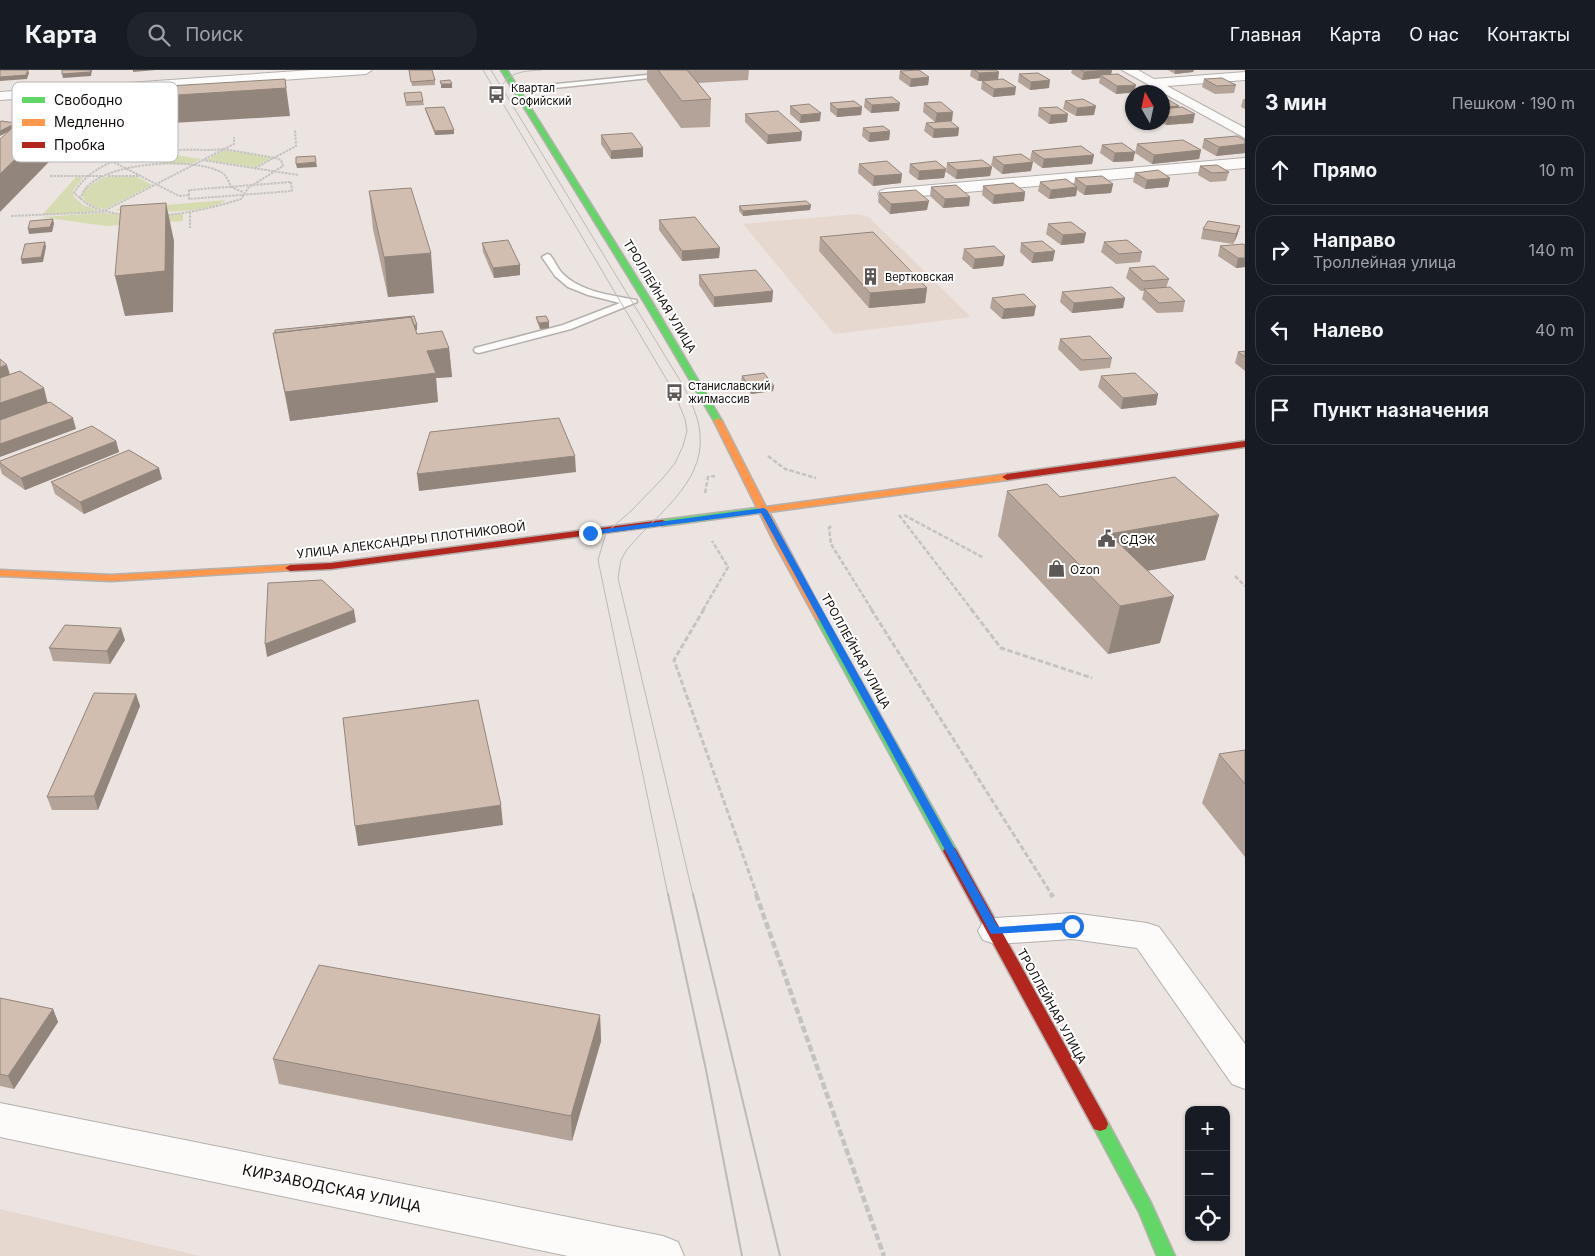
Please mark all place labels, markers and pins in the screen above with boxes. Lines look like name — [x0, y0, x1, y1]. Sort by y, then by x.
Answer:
place label: Квартал Софийский — [511, 81, 571, 108]
bus stop icon: Квартал Софийский — [487, 84, 507, 104]
building icon: Вертковская — [861, 267, 881, 287]
place label: Вертковская — [885, 270, 954, 284]
place label: Станиславский жилмассив — [688, 379, 771, 406]
bus stop icon: Станиславский жилмассив — [664, 382, 684, 402]
public building icon: СДЭК — [1096, 529, 1116, 549]
place label: СДЭК — [1120, 532, 1155, 547]
shop icon: Ozon — [1046, 559, 1066, 579]
place label: Ozon — [1070, 562, 1100, 577]

